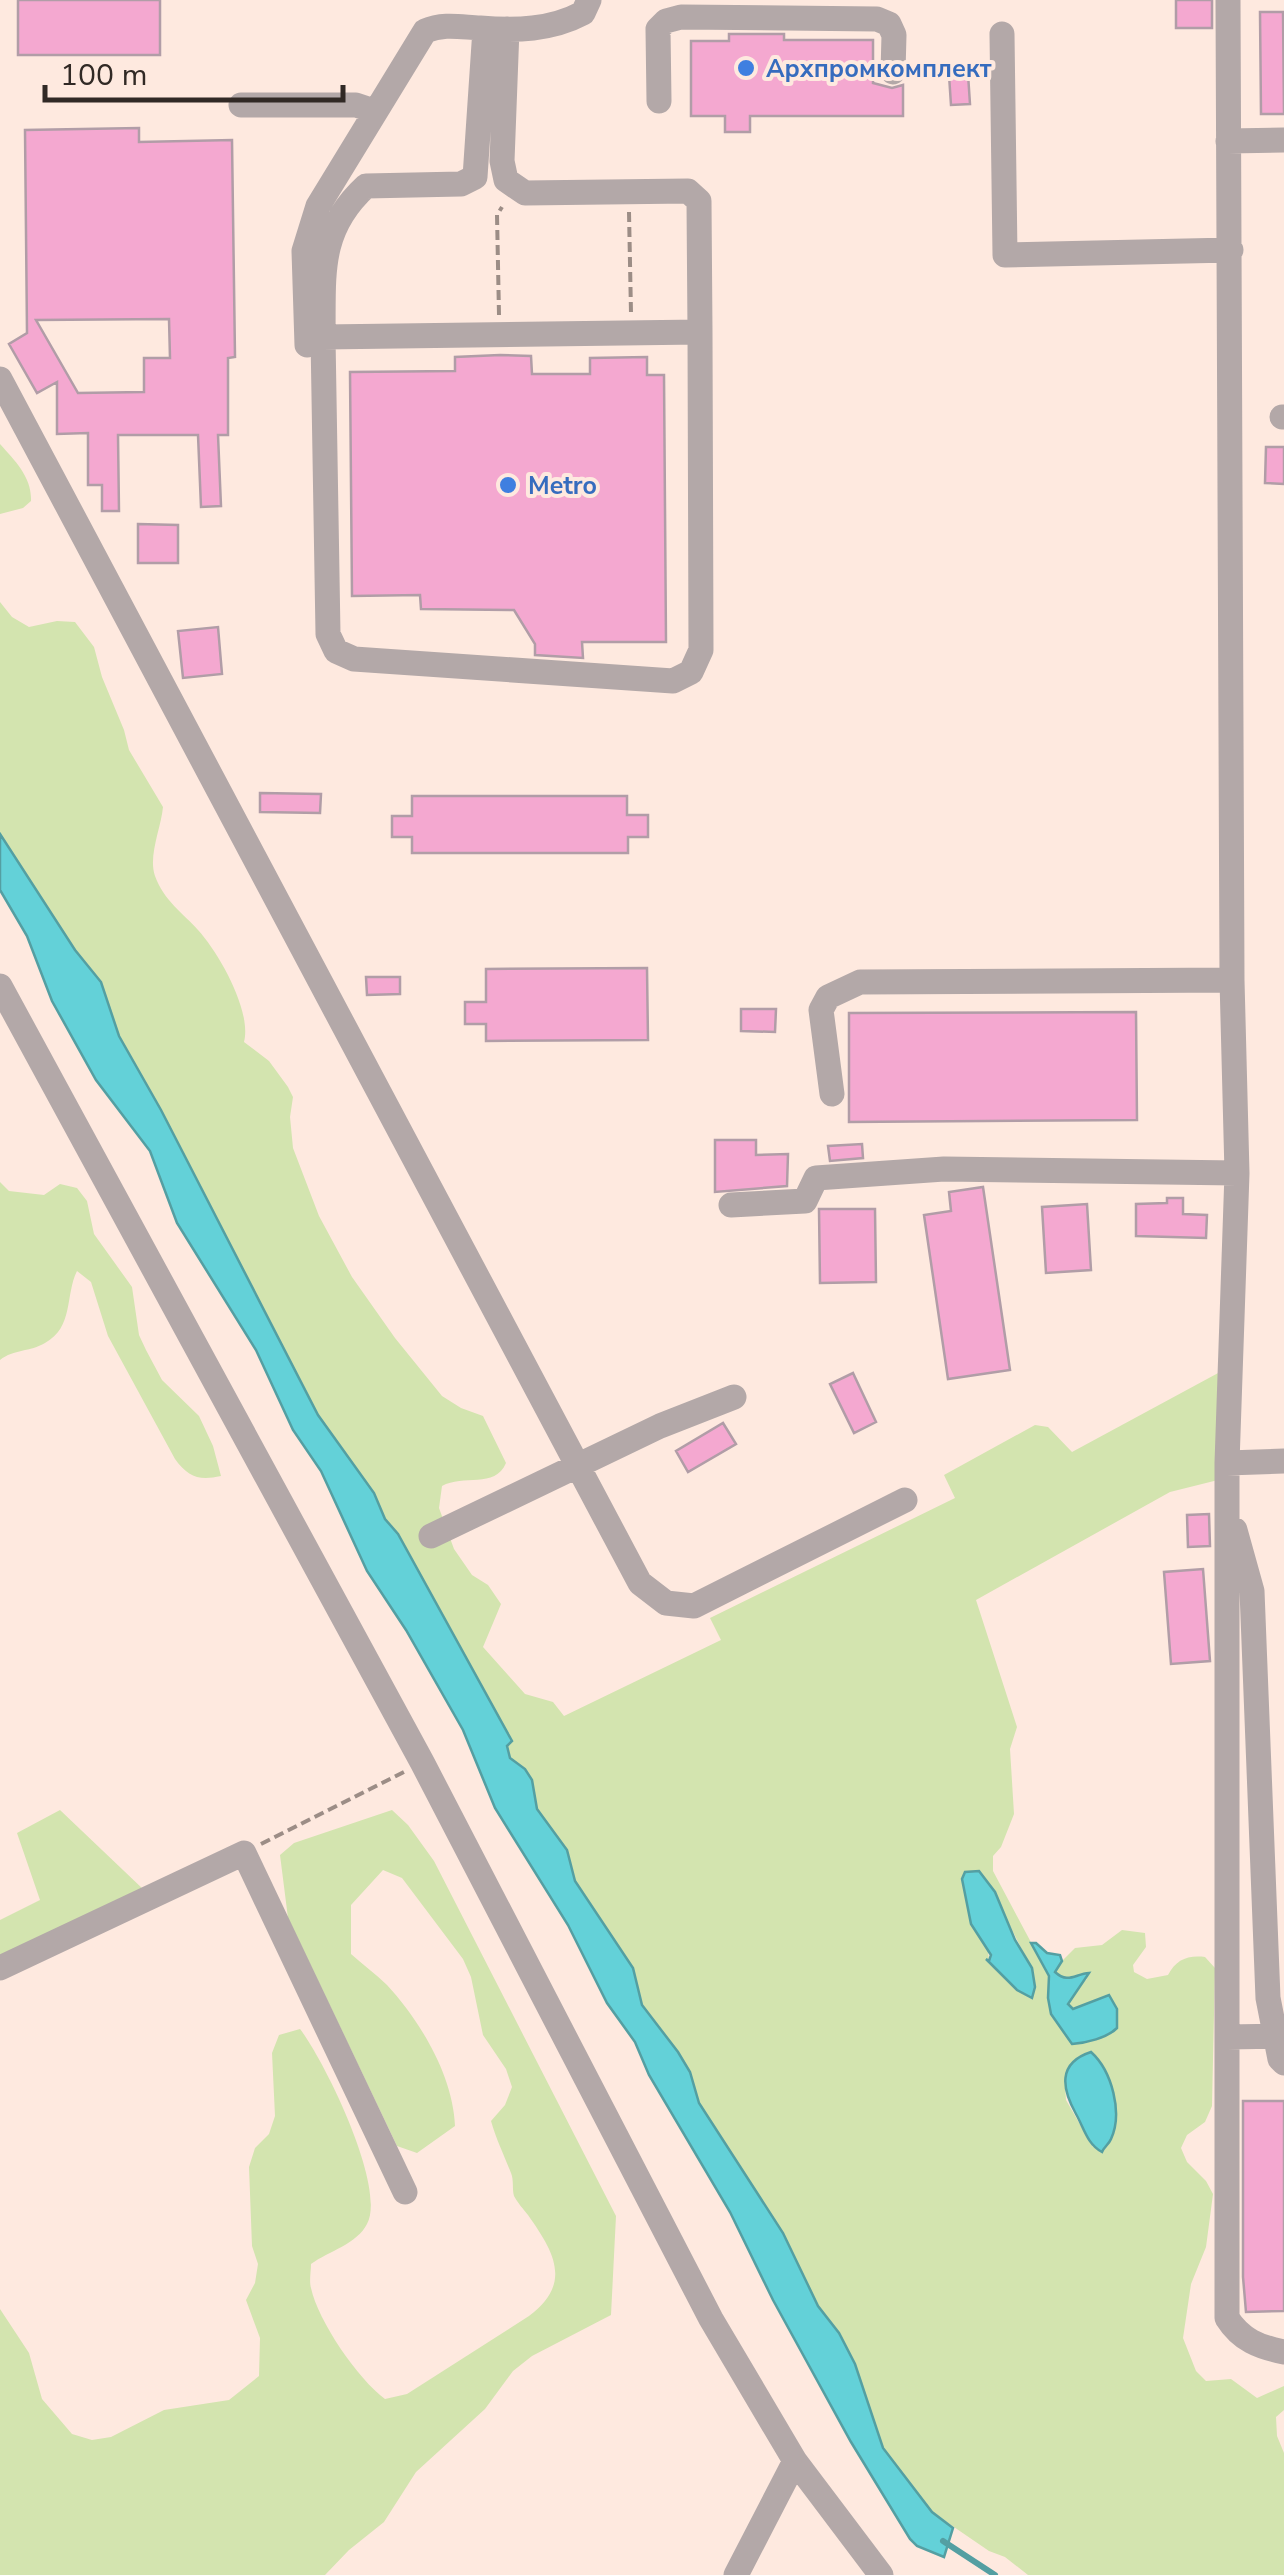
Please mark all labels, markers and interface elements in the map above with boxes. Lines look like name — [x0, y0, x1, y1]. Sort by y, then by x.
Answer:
scale bar — [45, 40, 342, 102]
place label: Архпромкомплект — [766, 52, 992, 86]
text: 100 m — [60, 55, 147, 96]
marker: Архпромкомплект — [735, 57, 757, 79]
place label: Metro — [528, 469, 597, 503]
marker: Metro — [497, 474, 519, 496]

